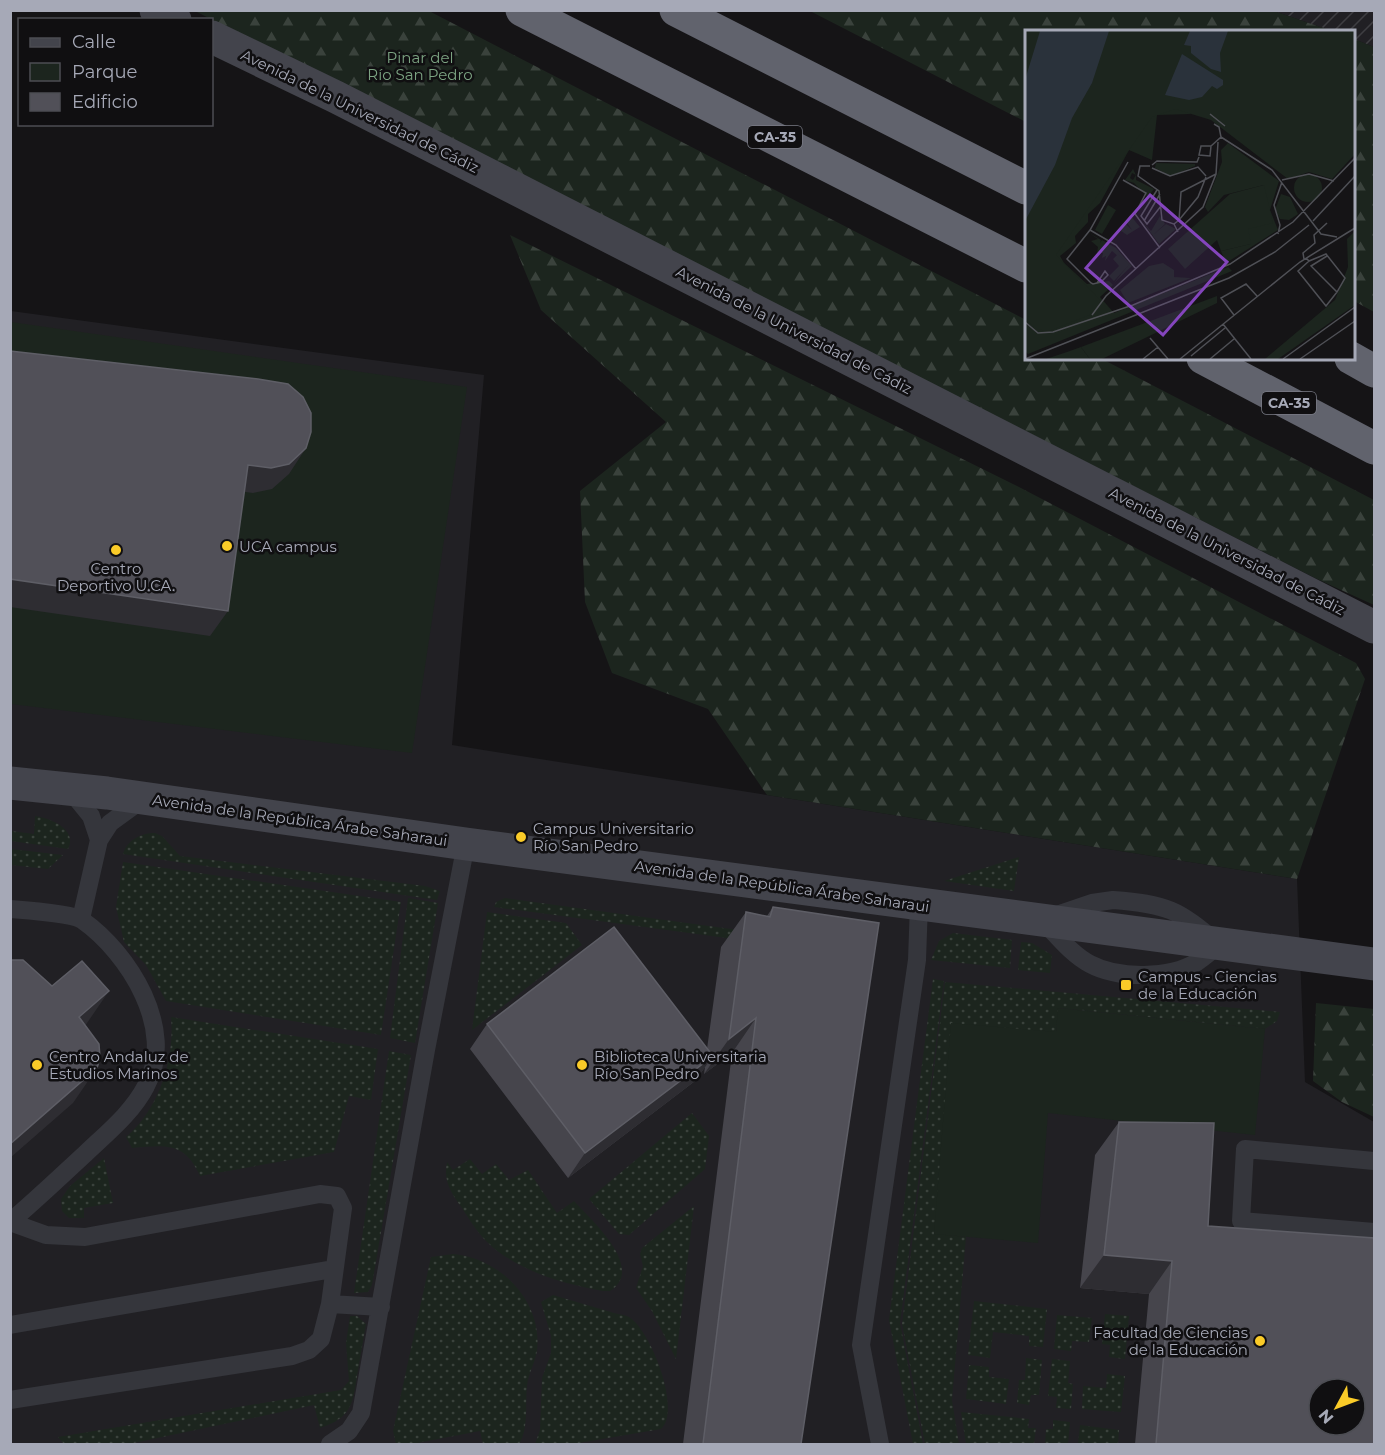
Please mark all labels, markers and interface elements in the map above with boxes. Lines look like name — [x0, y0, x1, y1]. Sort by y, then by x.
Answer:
legend — [18, 18, 213, 126]
inset map — [1025, 30, 1355, 360]
text: Calle — [72, 31, 116, 53]
street label: Avenida de la Universidad de Cádiz — [238, 45, 482, 177]
park label: Pinar del Río San Pedro — [367, 48, 473, 84]
text: Parque — [72, 61, 138, 83]
text: Edificio — [72, 91, 138, 113]
road number: CA-35 — [748, 126, 802, 148]
street label: Avenida de la Universidad de Cádiz — [673, 262, 915, 398]
road number: CA-35 — [1262, 392, 1316, 414]
street label: Avenida de la Universidad de Cádiz — [1106, 483, 1348, 619]
place label: UCA campus — [239, 537, 337, 556]
marker: UCA campus — [220, 539, 234, 553]
marker: Centro Deportivo U.CA. — [109, 543, 123, 557]
place label: Centro Deportivo U.CA. — [57, 559, 175, 595]
street label: Avenida de la República Árabe Saharaui — [151, 790, 449, 850]
place label: Campus Universitario Río San Pedro — [533, 819, 694, 855]
marker: Campus Universitario Río San Pedro — [514, 830, 528, 844]
street label: Avenida de la República Árabe Saharaui — [633, 856, 931, 916]
place label: Campus - Ciencias de la Educación — [1138, 967, 1277, 1003]
marker: Campus - Ciencias de la Educación — [1119, 978, 1133, 992]
place label: Centro Andaluz de Estudios Marinos — [49, 1047, 189, 1083]
place label: Biblioteca Universitaria Río San Pedro — [594, 1047, 767, 1083]
marker: Centro Andaluz de Estudios Marinos — [30, 1058, 44, 1072]
marker: Biblioteca Universitaria Río San Pedro — [575, 1058, 589, 1072]
place label: Facultad de Ciencias de la Educación — [1093, 1323, 1248, 1359]
marker: Facultad de Ciencias de la Educación — [1253, 1334, 1267, 1348]
north arrow — [1307, 1377, 1367, 1437]
text: N — [1315, 1405, 1337, 1428]

